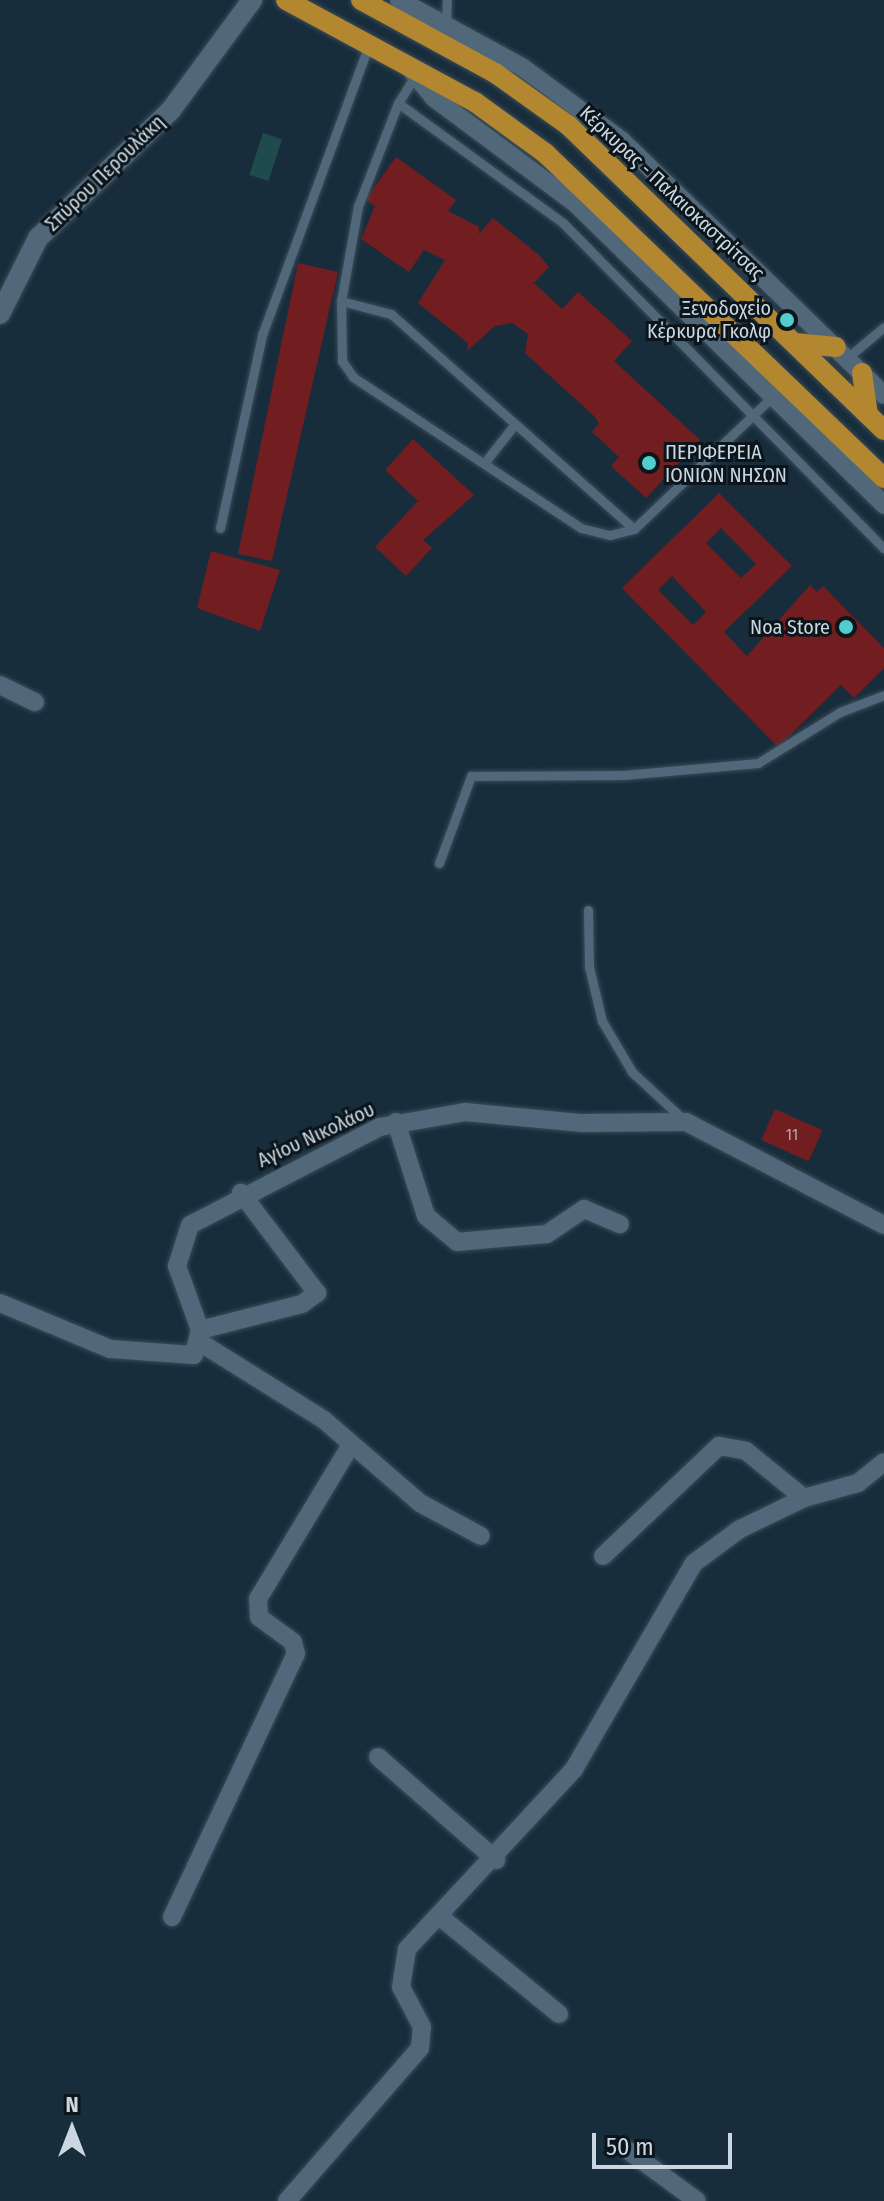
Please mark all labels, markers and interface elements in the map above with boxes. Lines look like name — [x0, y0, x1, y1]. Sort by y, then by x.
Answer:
street label: Κέρκυρας - Παλαιοκαστρίτσας — [575, 101, 769, 285]
street label: Σπύρου Περουλάκη — [40, 110, 170, 236]
place label: Ξενοδοχείο Κέρκυρα Γκολφ — [647, 296, 771, 343]
marker: Ξενοδοχείο Κέρκυρα Γκολφ — [778, 311, 796, 329]
place label: ΠΕΡΙΦΕΡΕΙΑ ΙΟΝΙΩΝ ΝΗΣΩΝ — [665, 440, 787, 487]
marker: ΠΕΡΙΦΕΡΕΙΑ ΙΟΝΙΩΝ ΝΗΣΩΝ — [640, 454, 658, 472]
place label: Noa Store — [750, 615, 830, 639]
marker: Noa Store — [837, 618, 855, 636]
street label: Αγίου Νικολάου — [254, 1097, 378, 1173]
house number: 11 — [786, 1125, 798, 1145]
north arrow — [32, 2089, 112, 2169]
text: N — [65, 2091, 79, 2118]
scale bar — [596, 2117, 736, 2167]
text: 50 m — [606, 2133, 654, 2161]

